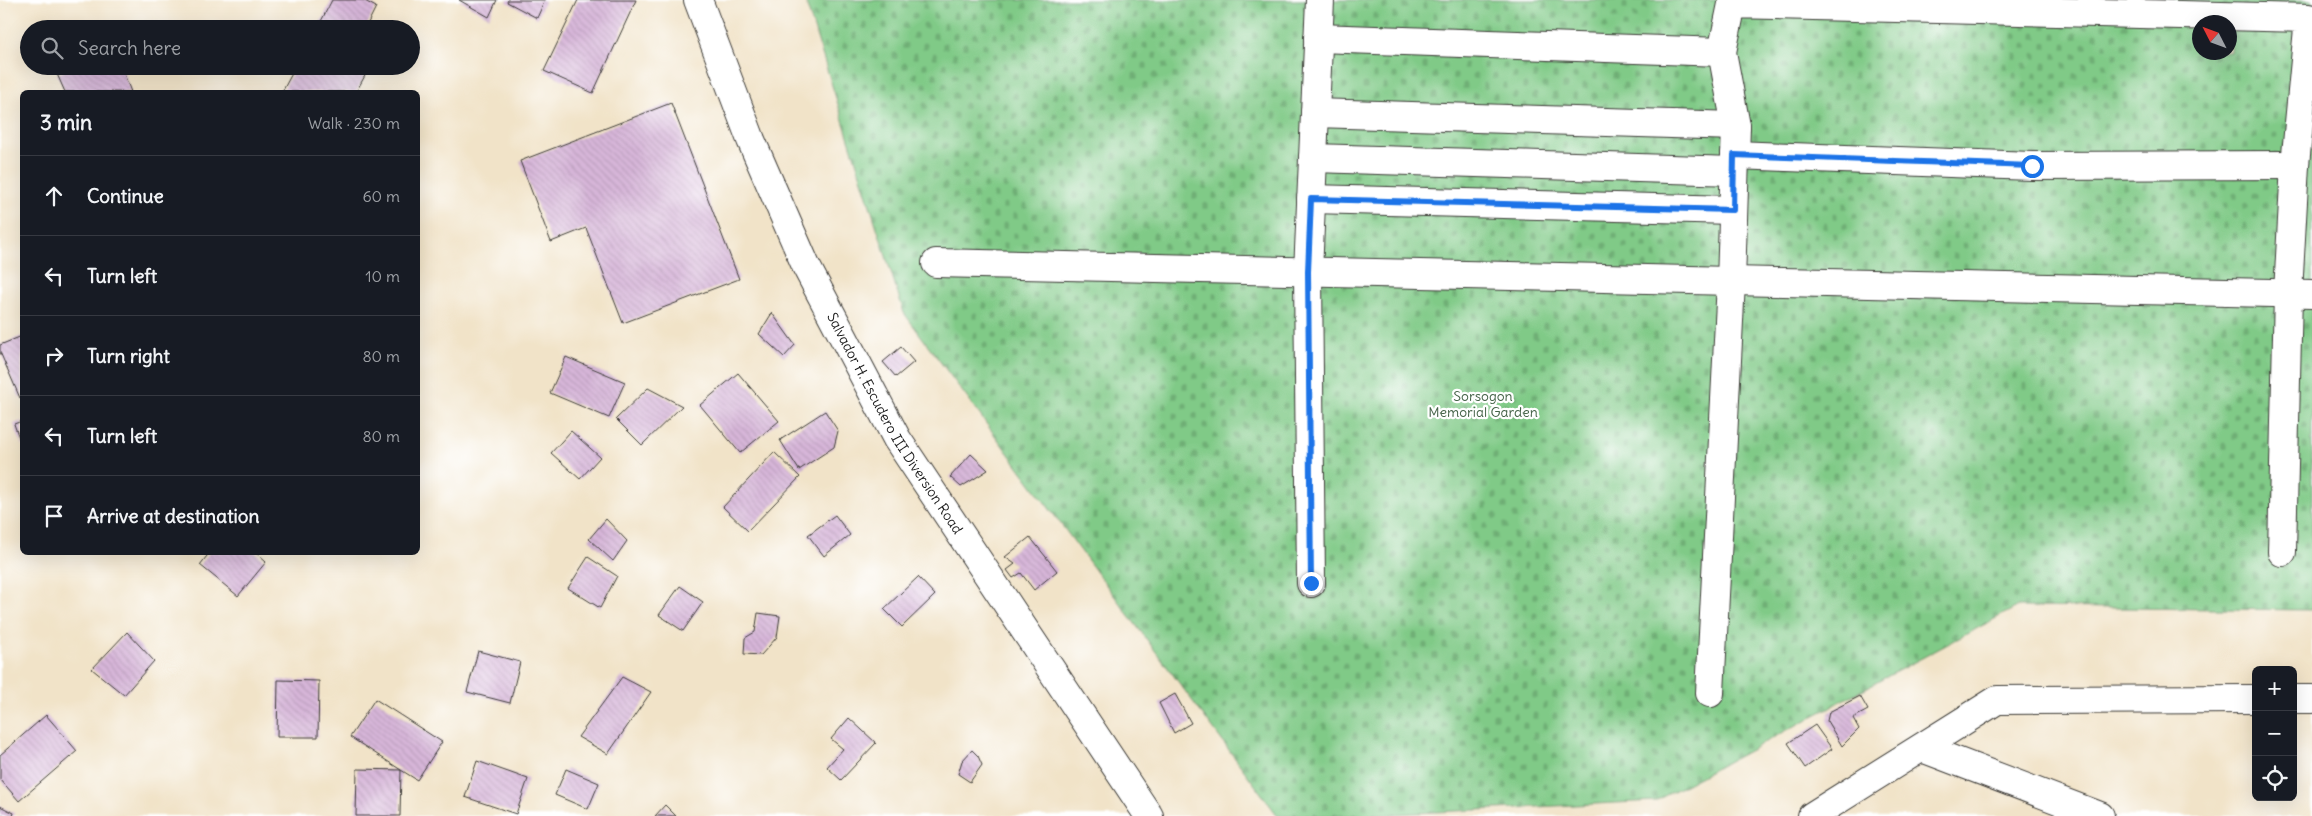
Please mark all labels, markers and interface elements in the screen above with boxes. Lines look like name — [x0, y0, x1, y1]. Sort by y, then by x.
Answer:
north arrow — [2192, 15, 2237, 60]
search box — [20, 20, 420, 75]
icon: search — [38, 34, 66, 62]
text: Search here — [78, 36, 181, 60]
text: 3 min — [40, 109, 92, 136]
text: Walk · 230 m — [308, 113, 400, 133]
route start — [2021, 155, 2044, 178]
icon: ahead — [40, 182, 68, 210]
text: Continue — [87, 184, 164, 208]
text: 60 m — [362, 186, 400, 206]
icon: left — [40, 262, 68, 290]
text: Turn left — [87, 264, 157, 288]
text: 10 m — [365, 266, 400, 286]
street label: Salvador H. Escudero III Diversion Road — [823, 309, 967, 537]
icon: right — [40, 342, 68, 370]
text: Turn right — [87, 344, 170, 368]
text: 80 m — [362, 346, 400, 366]
park label: Sorsogon Memorial Garden — [1428, 387, 1538, 421]
icon: left — [40, 422, 68, 450]
text: Turn left — [87, 424, 157, 448]
text: 80 m — [362, 426, 400, 446]
icon: arrive — [40, 502, 68, 530]
text: Arrive at destination — [87, 504, 260, 528]
route end — [1300, 572, 1323, 595]
map controls — [2252, 666, 2297, 801]
button: + — [2252, 666, 2297, 711]
button: − — [2252, 711, 2297, 756]
button: locate — [2252, 756, 2297, 801]

